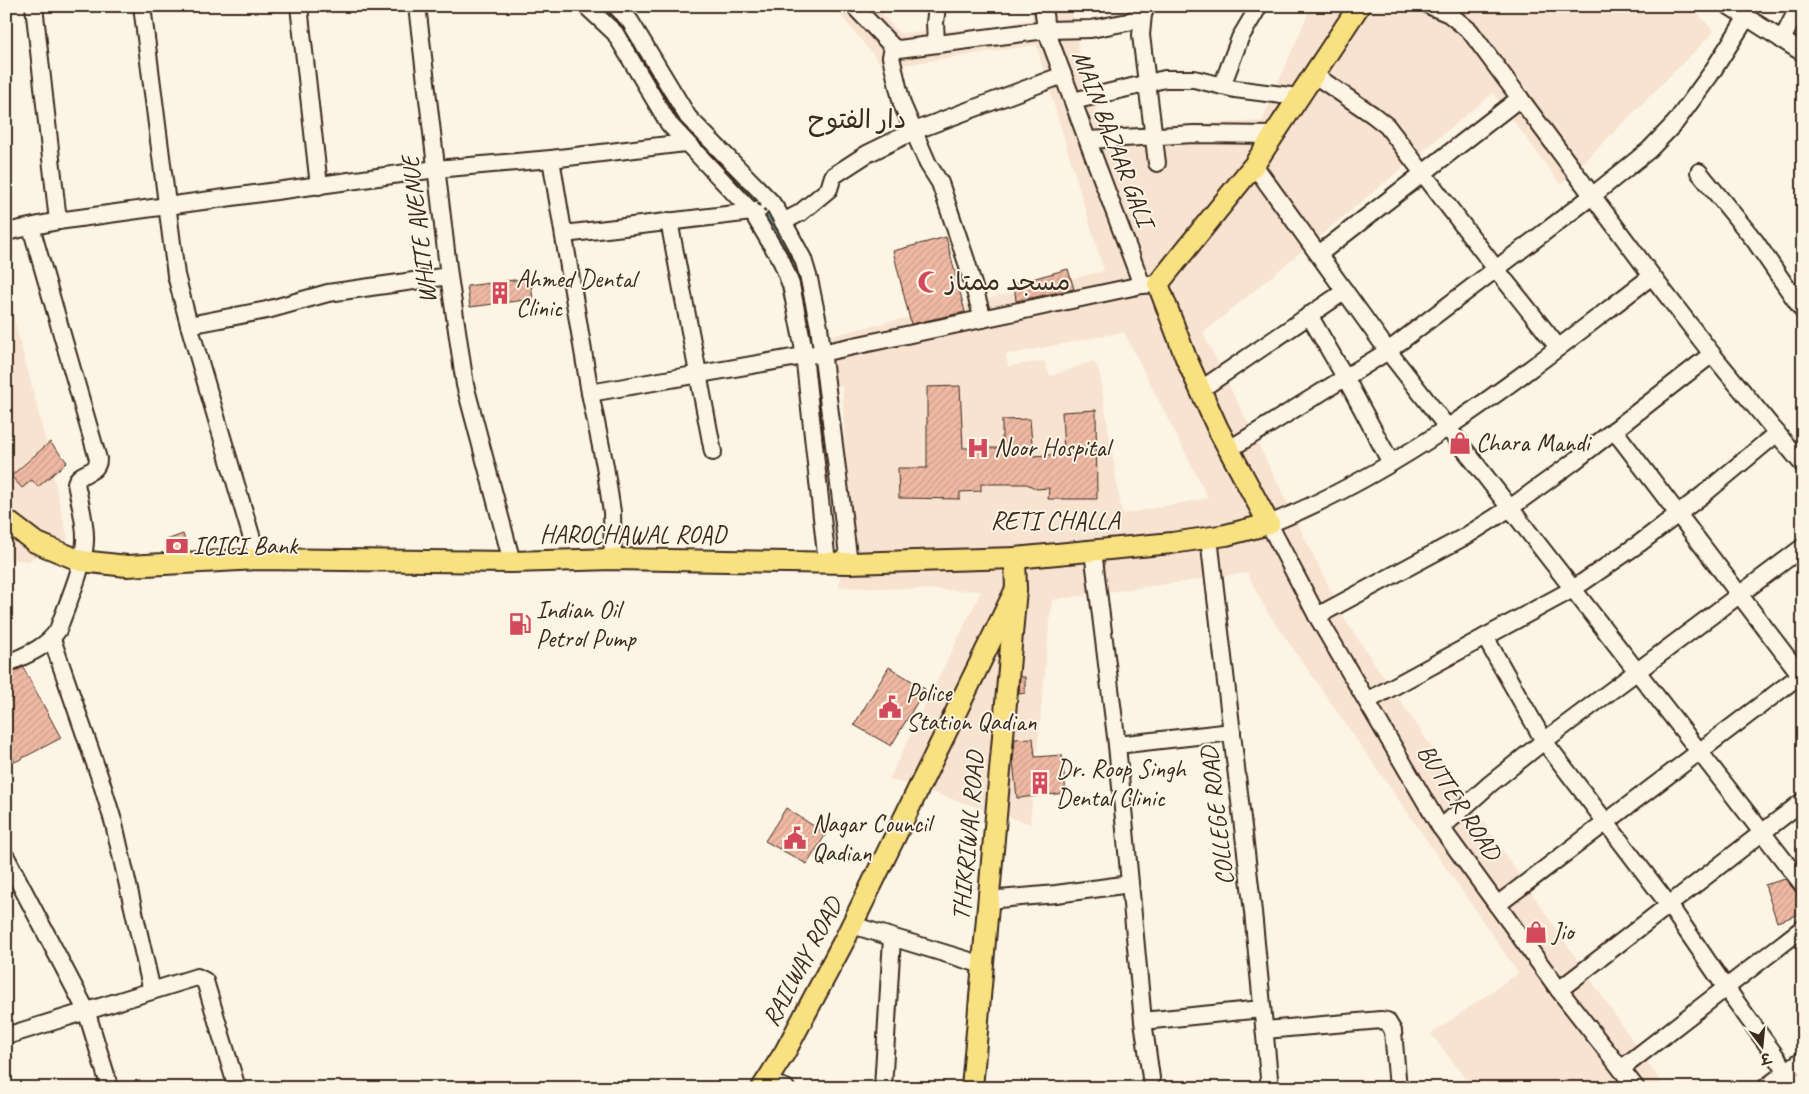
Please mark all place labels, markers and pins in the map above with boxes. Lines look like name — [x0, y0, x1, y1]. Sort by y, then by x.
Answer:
place label: Ahmed Dental Clinic — [516, 263, 641, 324]
place label: مسجد ممتاز — [944, 266, 1070, 298]
mosque icon: مسجد ممتاز — [916, 269, 942, 295]
building icon: Ahmed Dental Clinic — [487, 280, 513, 306]
place label: Chara Mandi — [1476, 427, 1593, 459]
shop icon: Chara Mandi — [1447, 430, 1473, 456]
place label: Noor Hospital — [994, 432, 1115, 464]
hospital icon: Noor Hospital — [965, 435, 991, 461]
place label: ICICI Bank — [193, 530, 299, 562]
bank icon: ICICI Bank — [164, 533, 190, 559]
place label: Indian Oil Petrol Pump — [536, 594, 637, 655]
fuel station icon: Indian Oil Petrol Pump — [507, 611, 533, 637]
place label: Police Station Qadian — [906, 677, 1037, 738]
public building icon: Police Station Qadian — [877, 694, 903, 720]
place label: Dr. Roop Singh Dental Clinic — [1056, 753, 1187, 814]
building icon: Dr. Roop Singh Dental Clinic — [1027, 770, 1053, 796]
place label: Nagar Council Qadian — [812, 808, 936, 869]
public building icon: Nagar Council Qadian — [782, 825, 808, 851]
place label: Jio — [1551, 916, 1577, 948]
shop icon: Jio — [1523, 919, 1549, 945]

